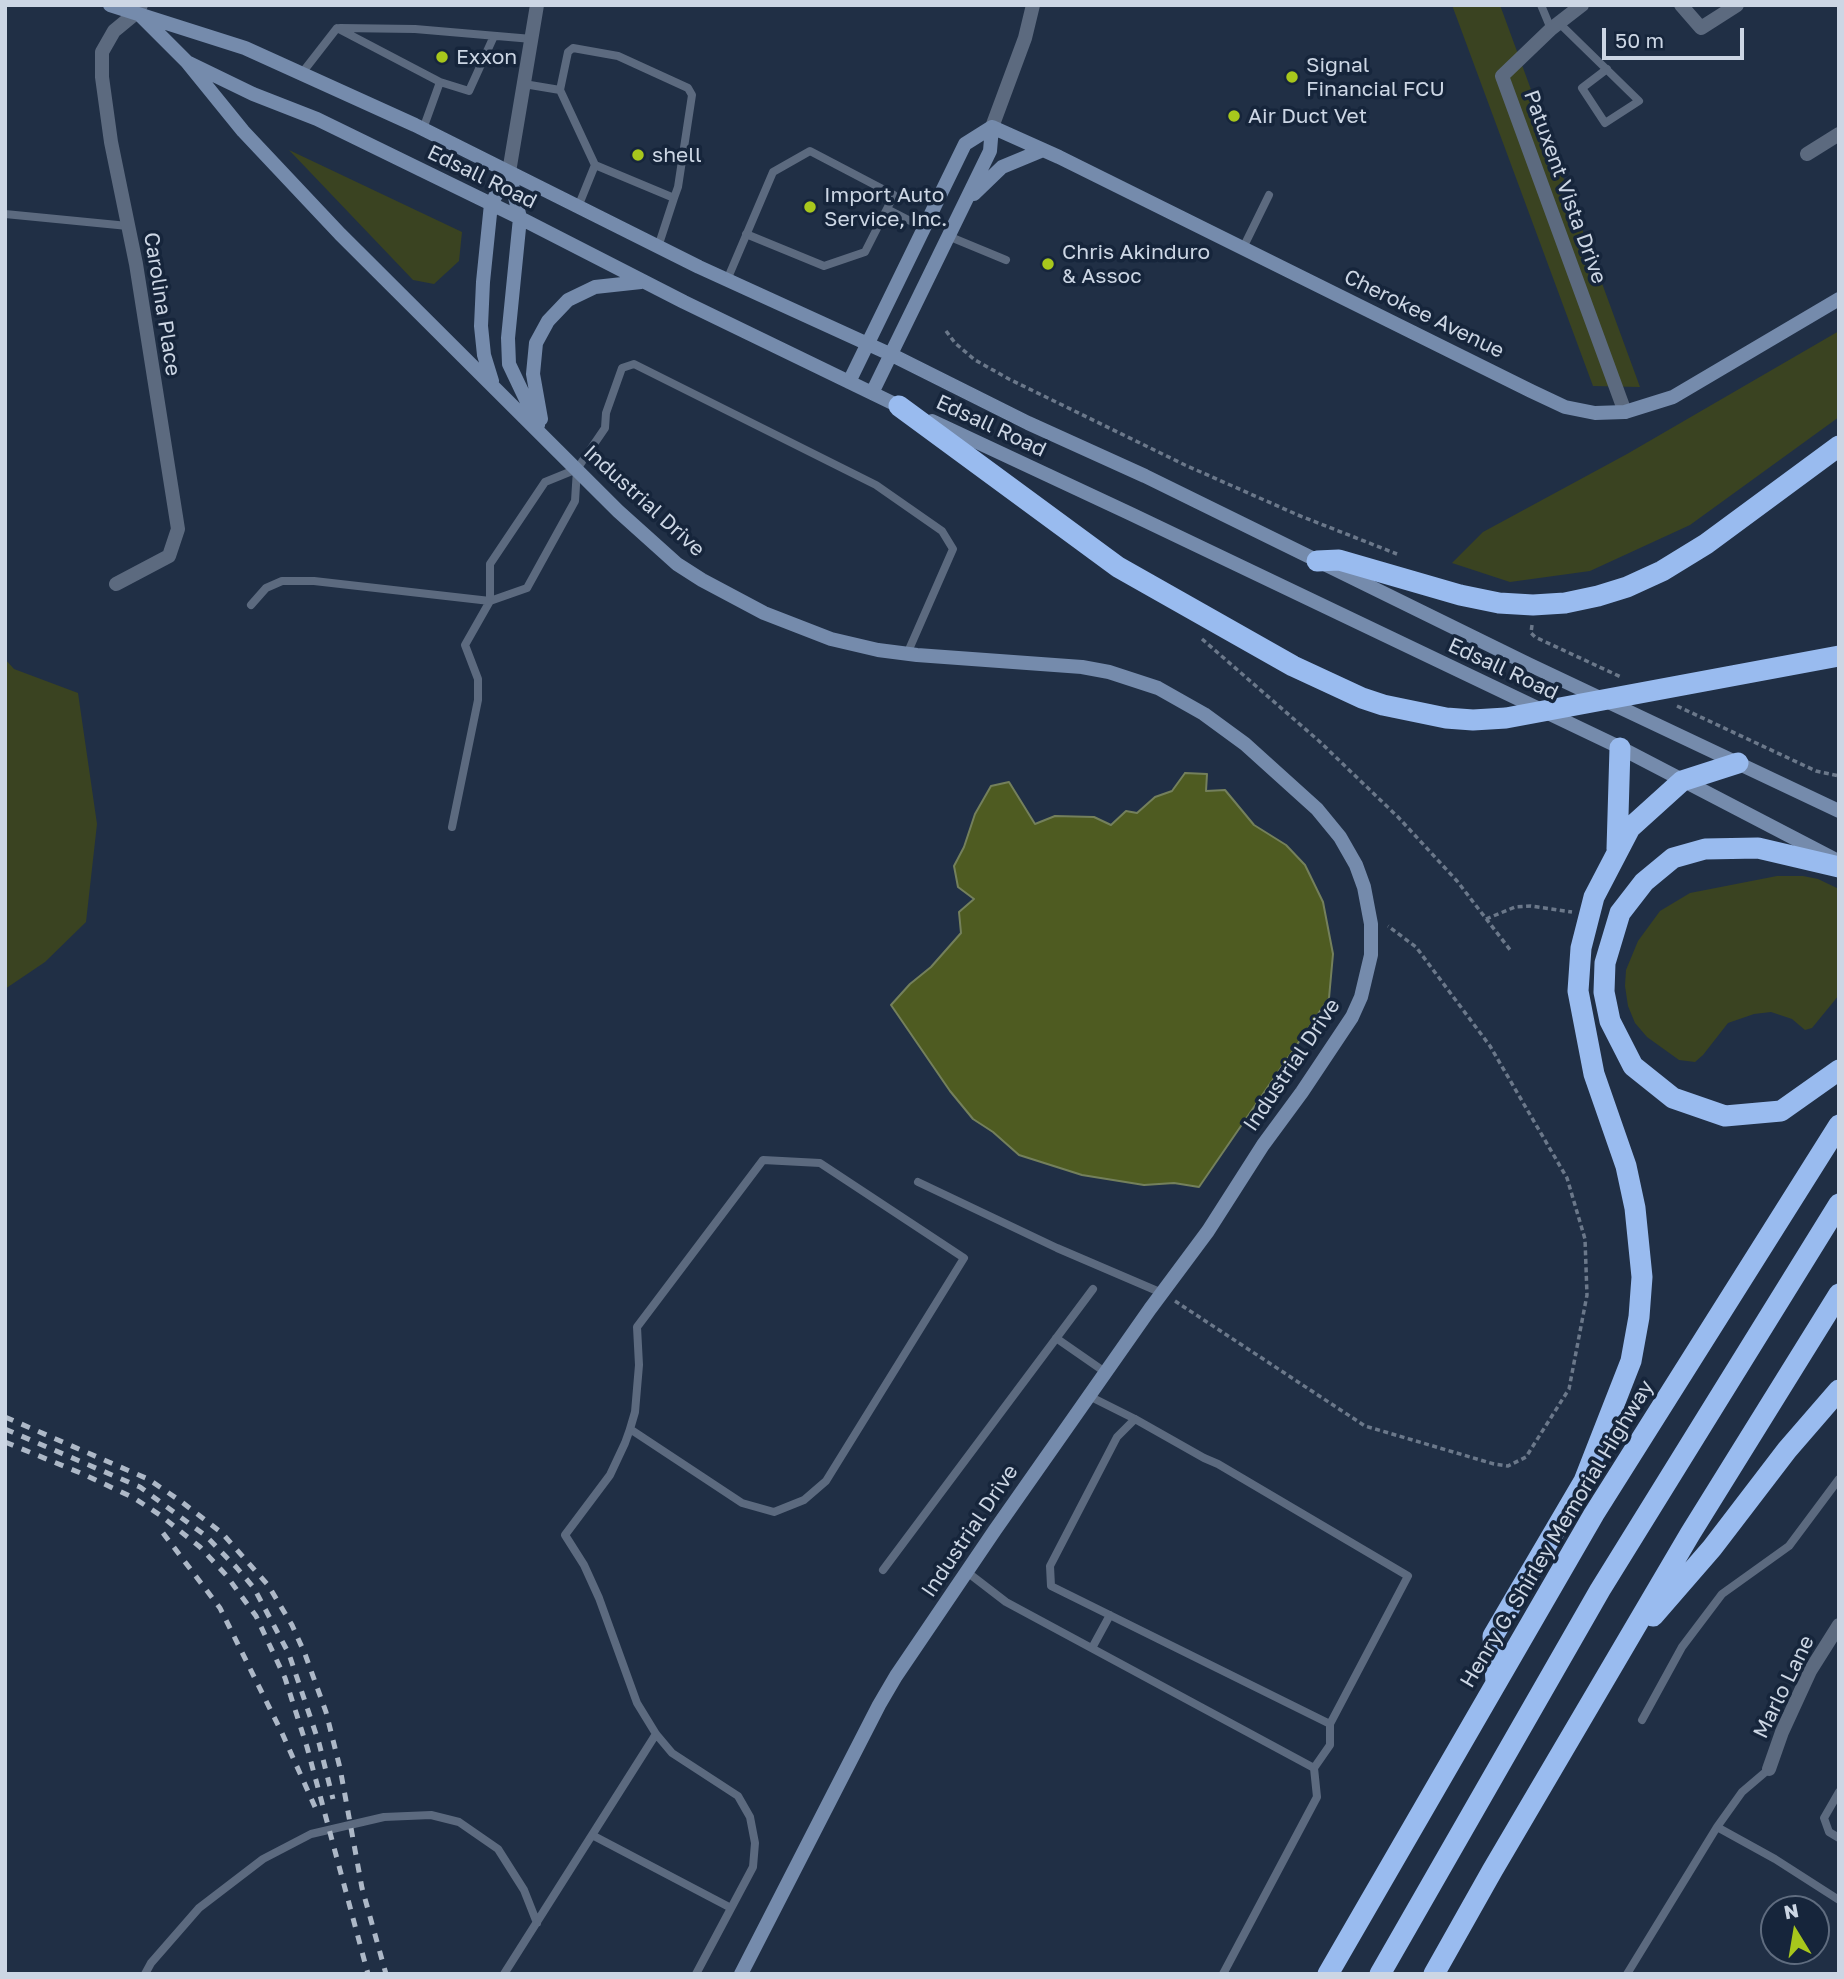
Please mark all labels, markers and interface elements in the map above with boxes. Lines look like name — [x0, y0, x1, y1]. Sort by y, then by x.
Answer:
scale bar — [1606, 14, 1748, 58]
text: 50 m — [1615, 27, 1664, 53]
place label: Exxon — [456, 44, 517, 70]
marker: Exxon — [434, 49, 450, 65]
place label: Signal Financial FCU — [1306, 52, 1445, 102]
marker: Signal Financial FCU — [1284, 69, 1300, 85]
street label: Patuxent Vista Drive — [1518, 87, 1612, 287]
place label: Air Duct Vet — [1248, 103, 1367, 129]
marker: Air Duct Vet — [1226, 108, 1242, 124]
street label: Edsall Road — [423, 140, 541, 214]
place label: shell — [652, 142, 702, 168]
marker: shell — [630, 147, 646, 163]
place label: Import Auto Service, Inc. — [824, 182, 947, 232]
marker: Import Auto Service, Inc. — [802, 199, 818, 215]
street label: Carolina Place — [138, 230, 186, 378]
place label: Chris Akinduro & Assoc — [1062, 239, 1210, 289]
marker: Chris Akinduro & Assoc — [1040, 256, 1056, 272]
street label: Cherokee Avenue — [1340, 264, 1508, 364]
street label: Edsall Road — [932, 390, 1050, 462]
street label: Industrial Drive — [578, 440, 710, 562]
street label: Edsall Road — [1444, 633, 1562, 705]
street label: Industrial Drive — [1238, 994, 1346, 1136]
street label: Henry G. Shirley Memorial Highway — [1455, 1376, 1659, 1692]
street label: Industrial Drive — [916, 1460, 1024, 1602]
street label: Marlo Lane — [1748, 1631, 1820, 1743]
north arrow — [1760, 1895, 1830, 1965]
text: N — [1782, 1898, 1801, 1924]

